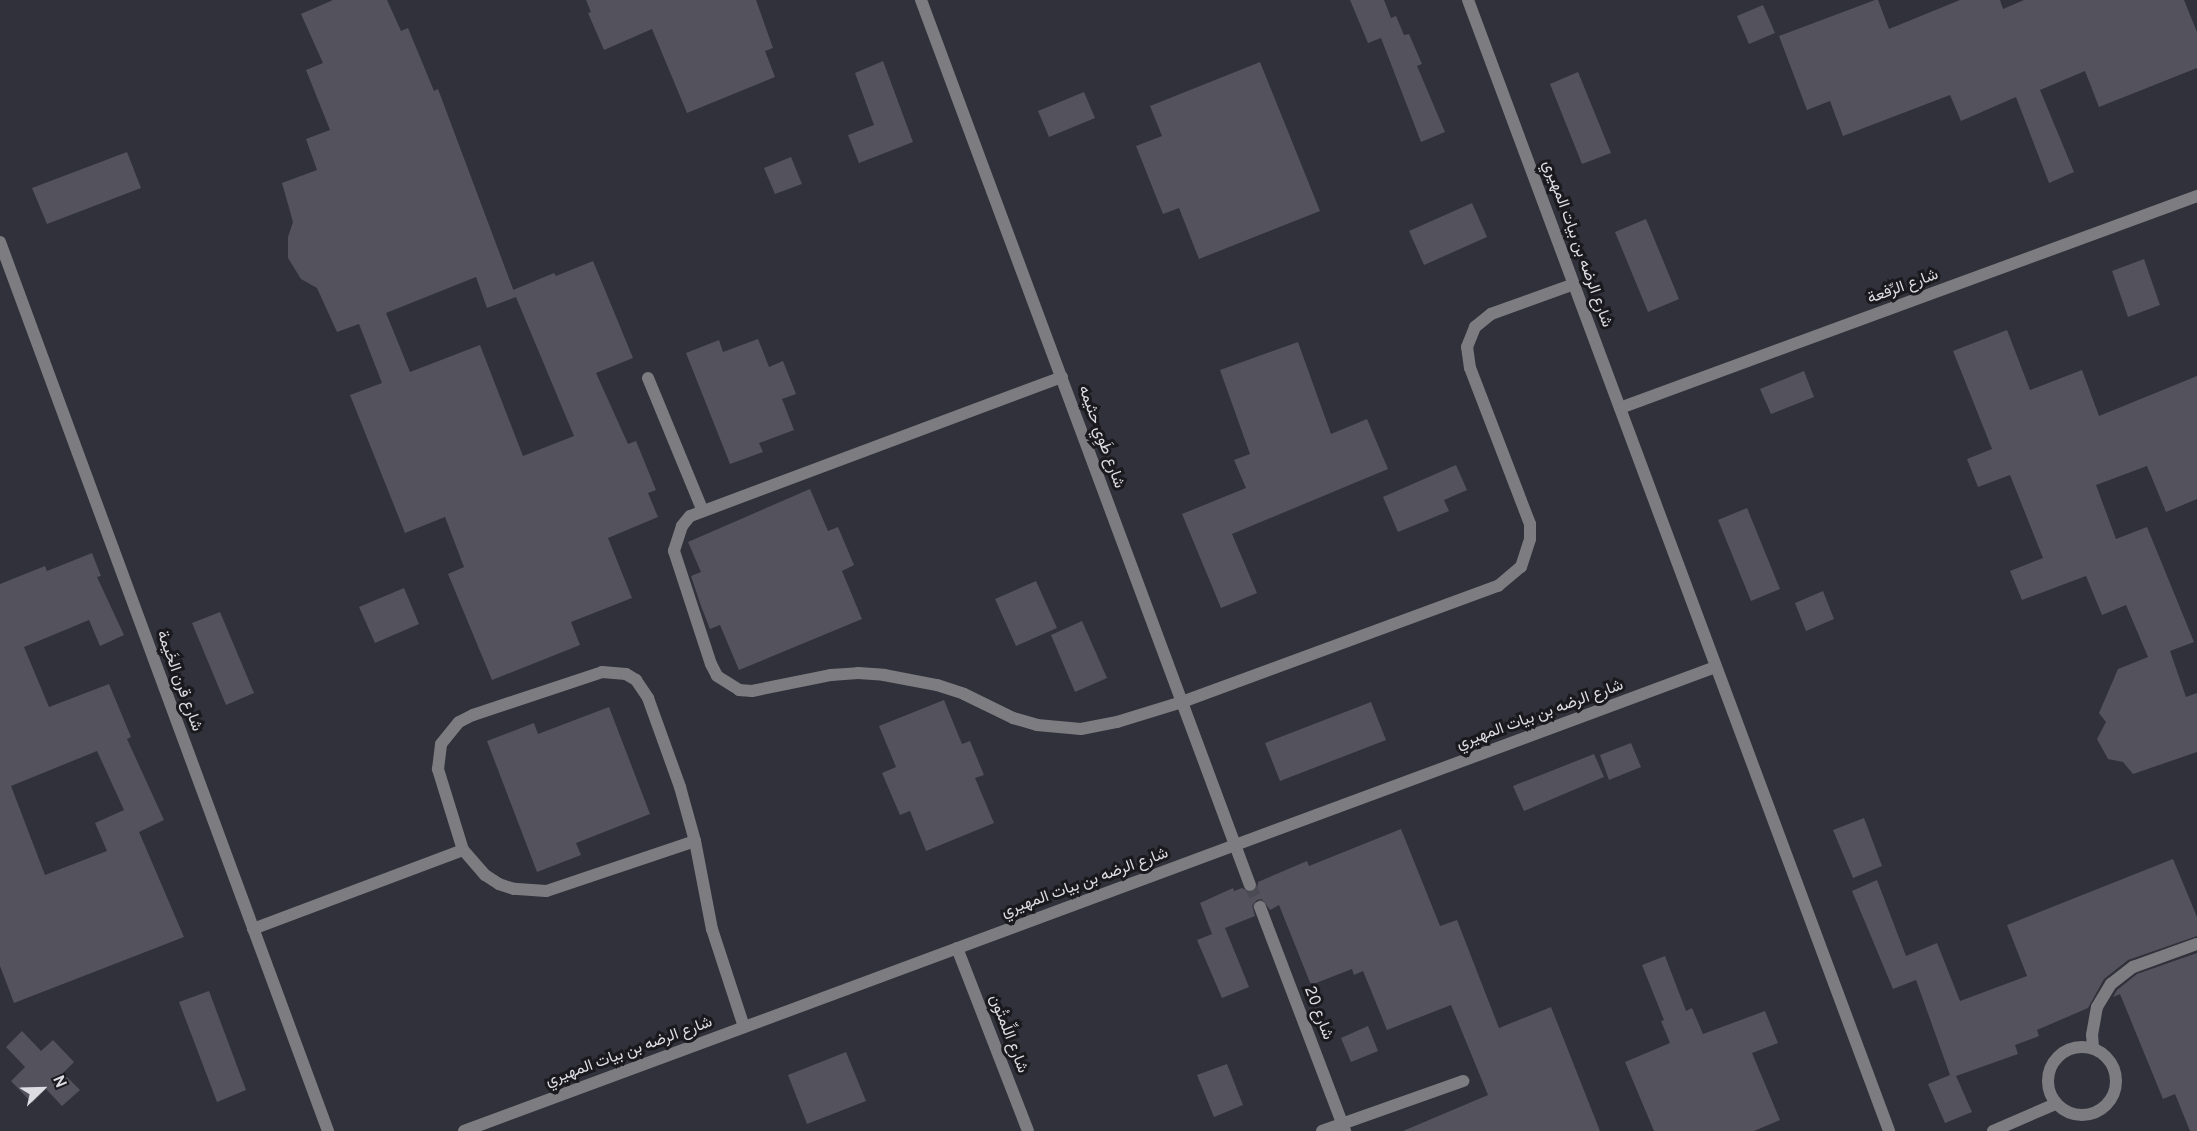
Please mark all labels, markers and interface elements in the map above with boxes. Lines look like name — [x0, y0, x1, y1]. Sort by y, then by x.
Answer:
street label: شارع الرضه بن بيات المهيري — [1538, 158, 1616, 330]
street label: شارع الرِّفعة — [1865, 265, 1941, 309]
street label: شارع طَوِي حثيمه — [1073, 383, 1129, 491]
street label: شارع قرن الخَيمة — [152, 628, 206, 734]
street label: شارع الرضه بن بيات المهيري — [1454, 676, 1626, 754]
street label: شارع الرضه بن بيات المهيري — [999, 844, 1171, 922]
street label: شارع 20 — [1299, 983, 1337, 1043]
street label: شارع اللِّمتُون — [984, 992, 1032, 1076]
street label: شارع الرضه بن بيات المهيري — [543, 1013, 715, 1091]
north arrow — [12, 1059, 72, 1119]
text: N — [47, 1073, 70, 1091]

